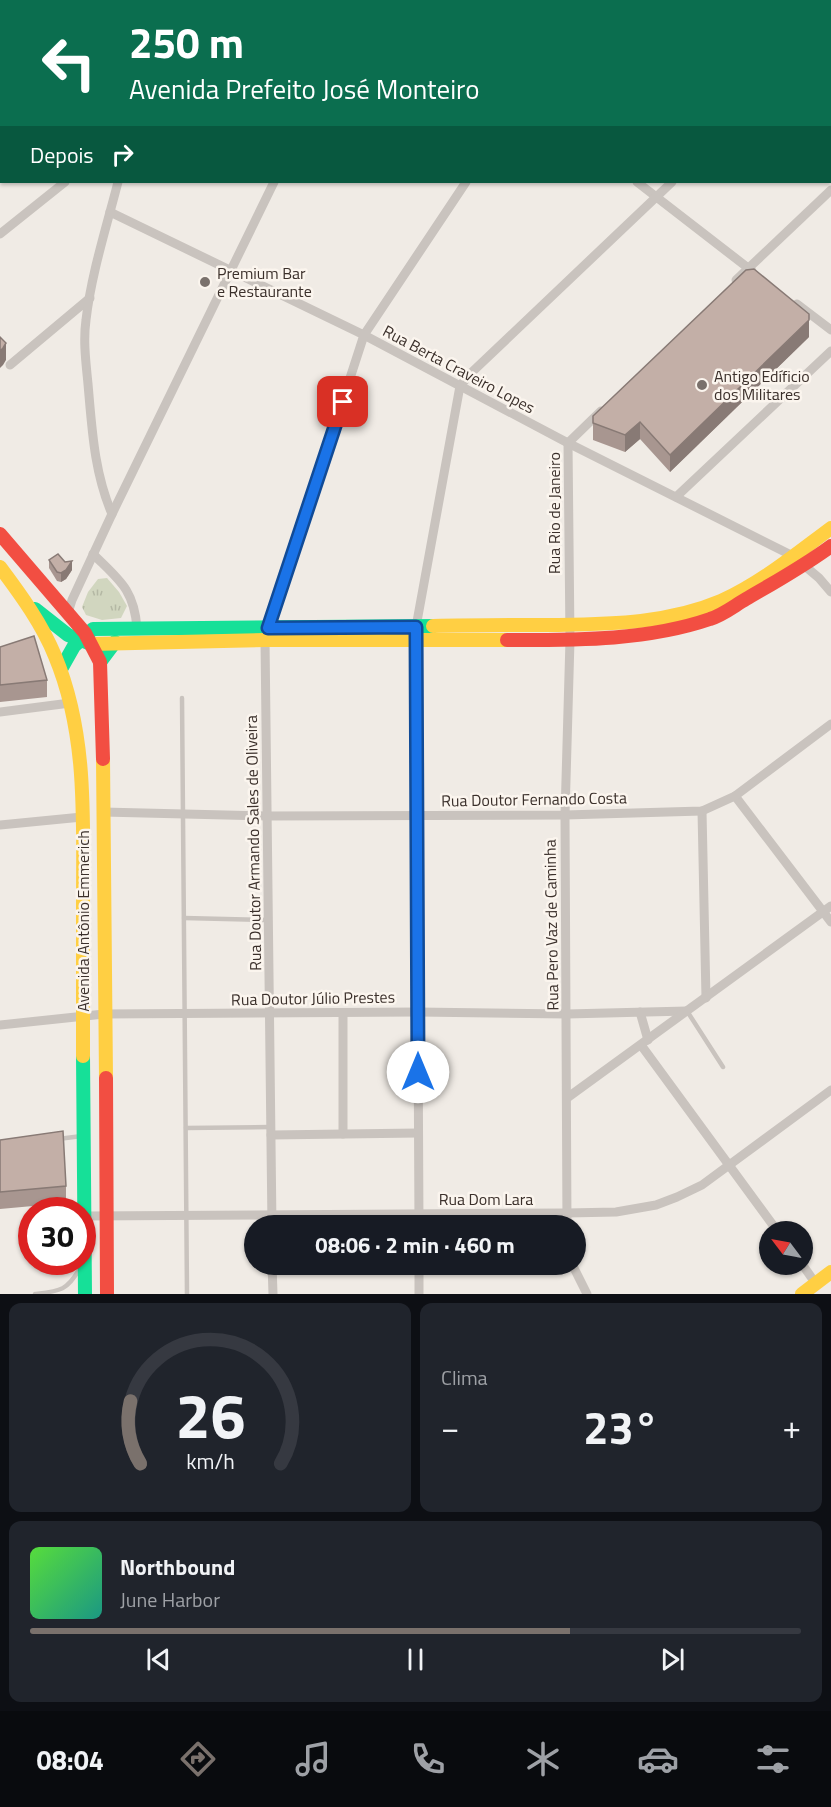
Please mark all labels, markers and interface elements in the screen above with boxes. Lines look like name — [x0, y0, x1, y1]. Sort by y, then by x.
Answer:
text: 250 m — [129, 10, 244, 74]
icon: left — [30, 24, 108, 102]
text: Avenida Prefeito José Monteiro — [129, 68, 479, 109]
text: Depois — [30, 138, 94, 172]
icon: right — [106, 138, 139, 171]
place label: Premium Bar e Restaurante — [217, 261, 312, 303]
marker: Premium Bar e Restaurante — [198, 275, 212, 289]
street label: Rua Berta Craveiro Lopes — [379, 319, 539, 419]
place label: Antigo Edíficio dos Militares — [714, 364, 810, 406]
pin — [317, 376, 368, 427]
marker: Antigo Edíficio dos Militares — [695, 378, 709, 392]
icon: arrive — [326, 385, 359, 418]
street label: Rua Rio de Janeiro — [542, 452, 566, 574]
street label: Rua Doutor Armando Sales de Oliveira — [239, 715, 267, 971]
street label: Rua Doutor Fernando Costa — [441, 785, 627, 813]
street label: Avenida Antônio Emmerich — [71, 830, 95, 1012]
street label: Rua Pero Vaz de Caminha — [538, 839, 564, 1011]
street label: Rua Doutor Júlio Prestes — [231, 985, 395, 1011]
position arrow — [386, 1040, 450, 1104]
street label: Rua Dom Lara — [439, 1187, 533, 1211]
speed limit sign: 30 — [18, 1197, 96, 1275]
north arrow — [759, 1221, 813, 1275]
map controls — [759, 1221, 813, 1275]
text: 08:06 · 2 min · 460 m — [315, 1228, 515, 1262]
text: Clima — [441, 1362, 488, 1393]
text: 26 — [175, 1367, 245, 1462]
text: 23° — [583, 1393, 659, 1461]
text: − — [441, 1402, 459, 1452]
text: + — [783, 1402, 801, 1452]
text: km/h — [186, 1446, 234, 1478]
text: Northbound — [120, 1550, 235, 1584]
text: June Harbor — [120, 1584, 220, 1615]
icon: previous — [142, 1643, 175, 1676]
icon: pause — [399, 1643, 432, 1676]
icon: next — [656, 1643, 689, 1676]
icon: directions — [177, 1738, 219, 1780]
icon: music — [292, 1738, 334, 1780]
icon: phone — [407, 1738, 449, 1780]
icon: climate — [522, 1738, 564, 1780]
icon: car — [637, 1738, 679, 1780]
icon: filters — [752, 1738, 794, 1780]
text: 08:04 — [37, 1739, 104, 1780]

